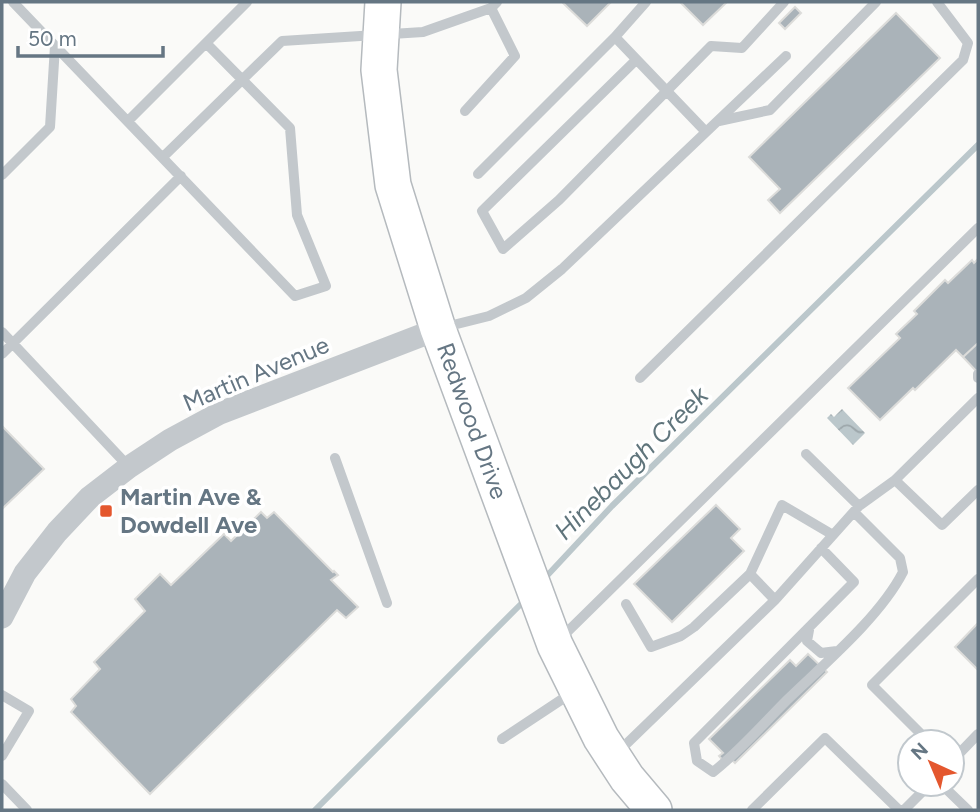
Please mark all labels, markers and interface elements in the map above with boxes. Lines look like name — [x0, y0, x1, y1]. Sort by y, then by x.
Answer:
scale bar — [18, 14, 163, 58]
text: 50 m — [28, 26, 77, 51]
street label: Martin Avenue — [178, 330, 333, 417]
street label: Redwood Drive — [431, 339, 514, 503]
water label: Hinebaugh Creek — [547, 379, 715, 547]
place label: Martin Ave & Dowdell Ave — [120, 482, 262, 539]
marker: Martin Ave & Dowdell Ave — [98, 503, 114, 519]
north arrow — [896, 728, 966, 798]
text: N — [906, 738, 933, 765]

